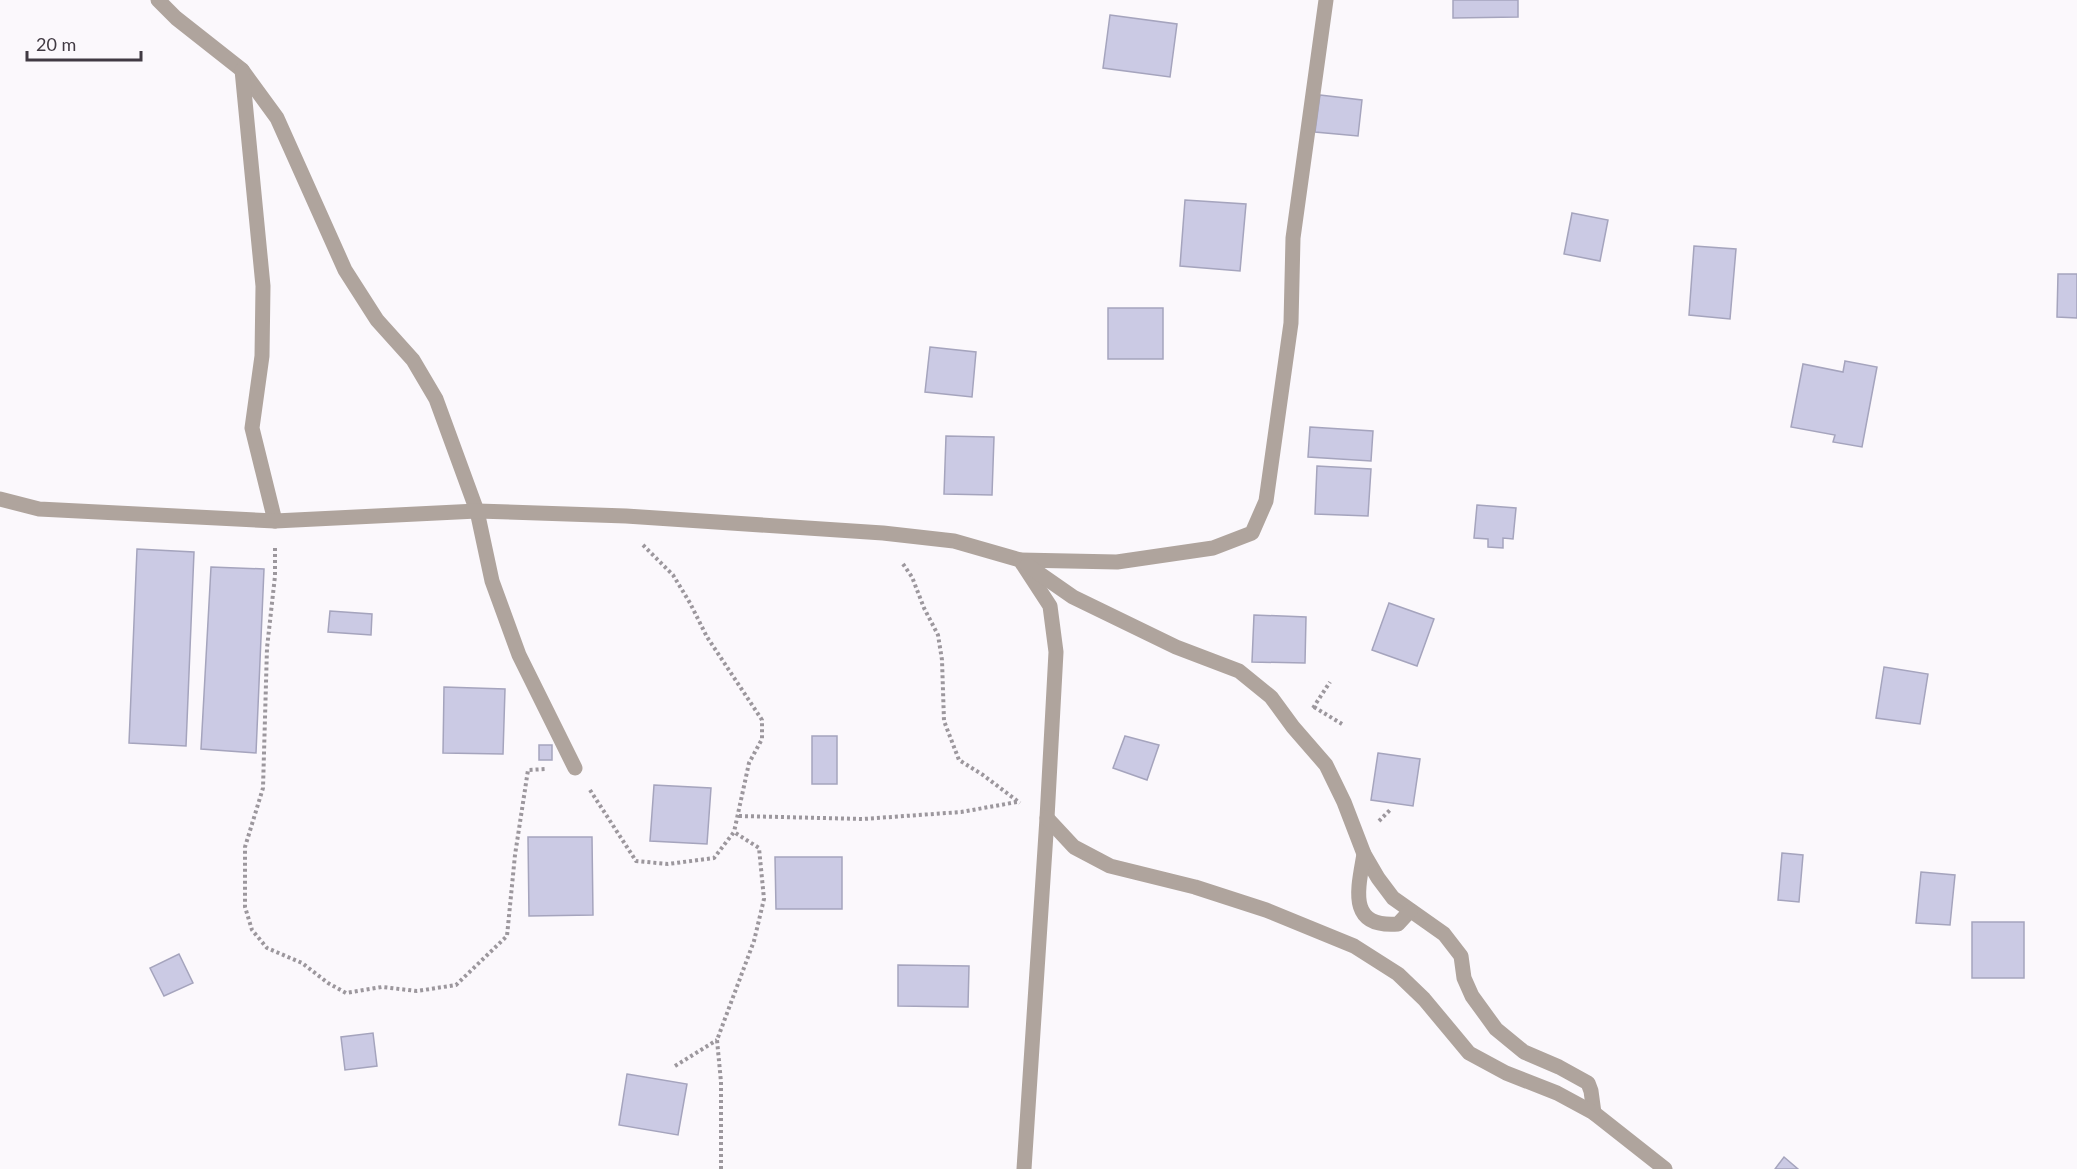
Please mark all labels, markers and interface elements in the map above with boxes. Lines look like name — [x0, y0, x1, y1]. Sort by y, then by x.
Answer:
scale bar — [27, 24, 141, 62]
text: 20 m — [36, 33, 76, 55]

